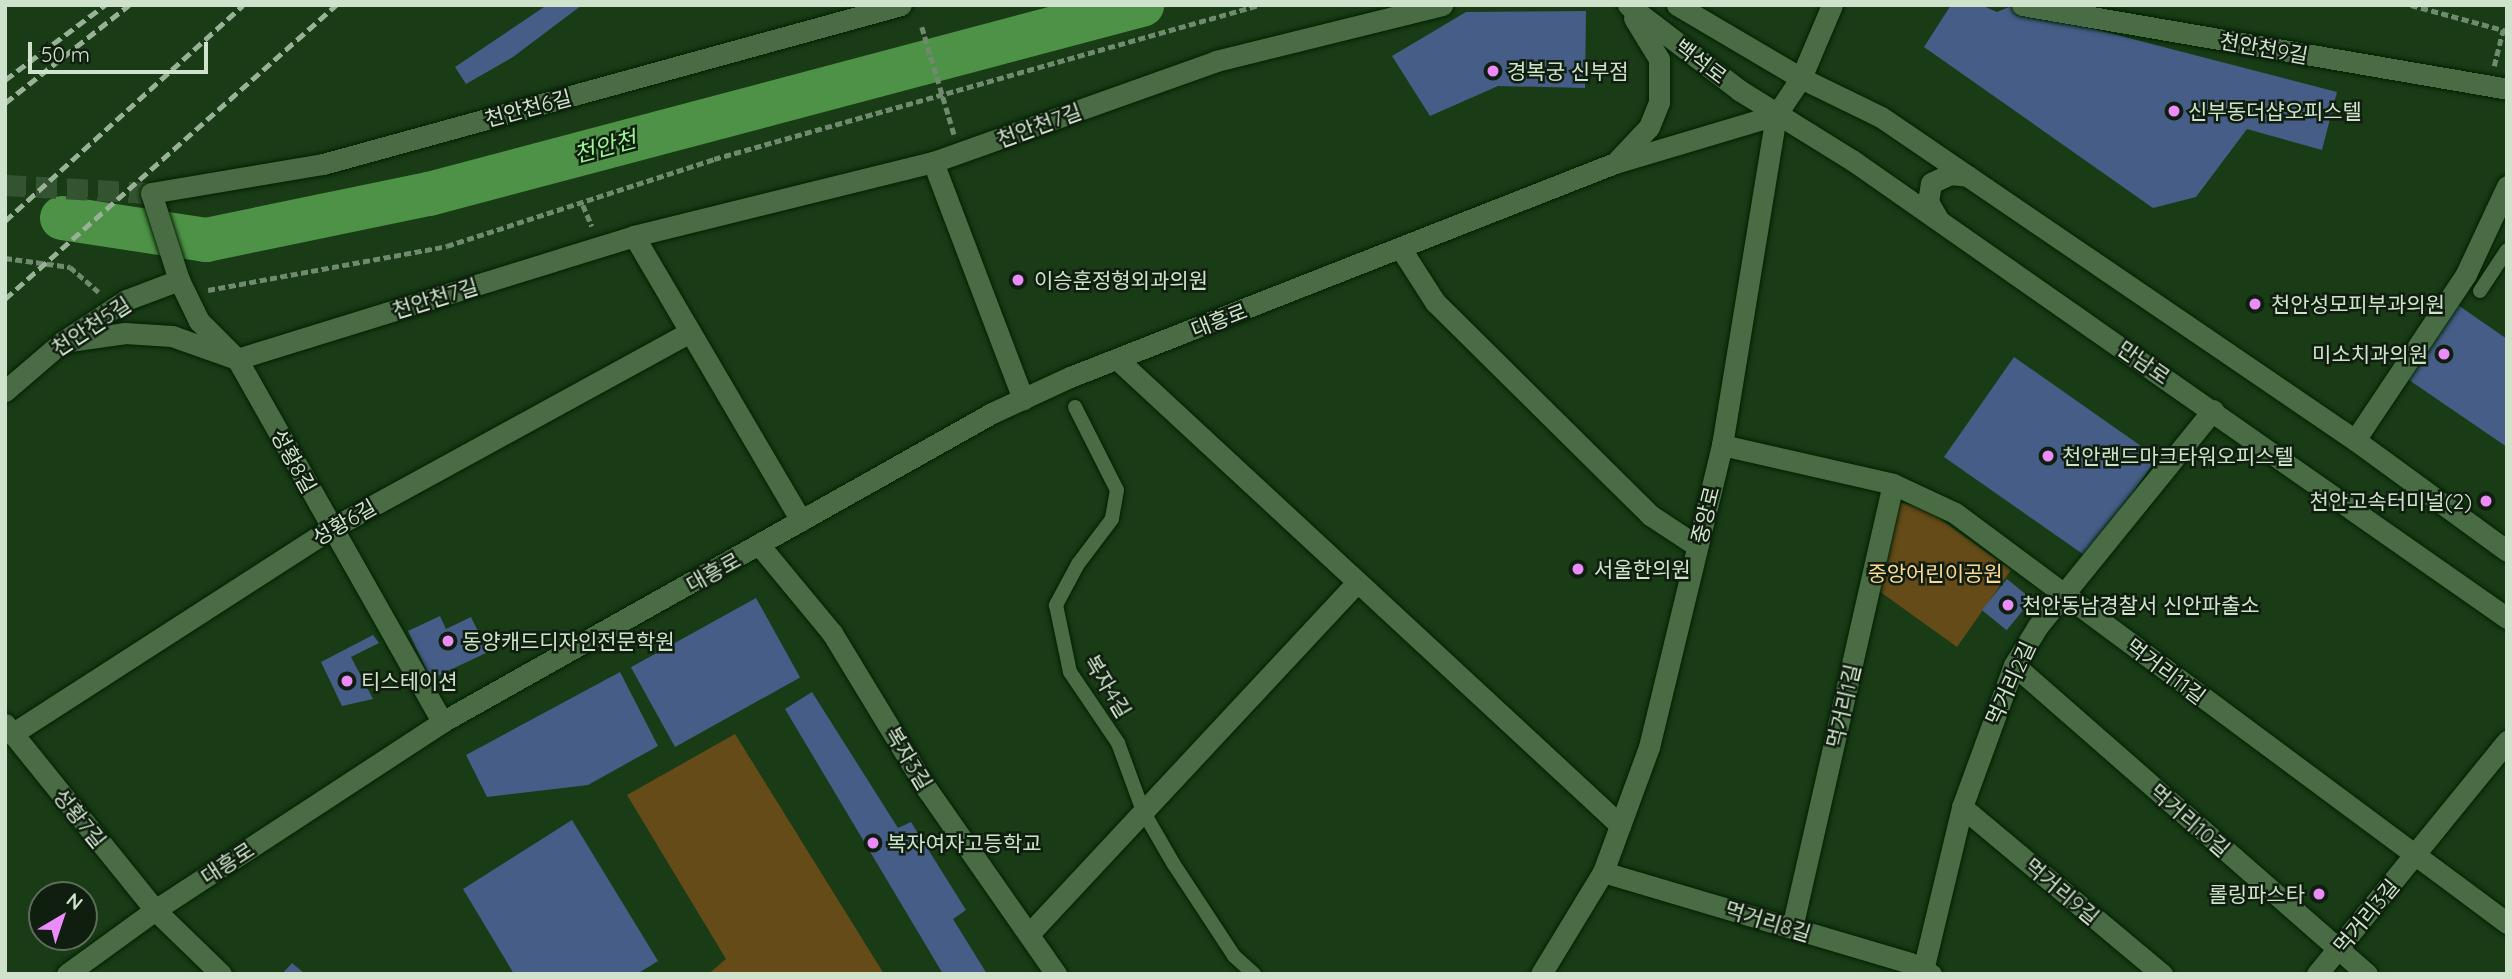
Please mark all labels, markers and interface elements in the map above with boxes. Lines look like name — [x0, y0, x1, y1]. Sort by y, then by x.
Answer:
scale bar — [32, 28, 212, 72]
street label: 천안천9길 — [2218, 28, 2310, 68]
street label: 백석로 — [1670, 33, 1732, 89]
text: 50 m — [41, 41, 90, 67]
place label: 경복궁 신부점 — [1507, 58, 1629, 84]
marker: 경복궁 신부점 — [1485, 63, 1501, 79]
street label: 천안천6길 — [482, 84, 574, 132]
street label: 천안천7길 — [993, 98, 1085, 152]
place label: 신부동더샵오피스텔 — [2188, 98, 2362, 124]
marker: 신부동더샵오피스텔 — [2166, 103, 2182, 119]
water label: 천안천 — [571, 125, 639, 169]
place label: 이승훈정형외과의원 — [1034, 267, 1208, 293]
marker: 이승훈정형외과의원 — [1008, 270, 1028, 290]
street label: 천안천7길 — [389, 273, 481, 323]
street label: 천안천5길 — [47, 291, 135, 361]
place label: 천안성모피부과의원 — [2271, 291, 2445, 317]
marker: 천안성모피부과의원 — [2245, 294, 2265, 314]
street label: 대흥로 — [1187, 298, 1251, 342]
street label: 만남로 — [2113, 335, 2175, 389]
place label: 미소치과의원 — [2312, 341, 2428, 367]
marker: 미소치과의원 — [2434, 344, 2454, 364]
street label: 성황8길 — [266, 425, 322, 497]
place label: 천안랜드마크타워오피스텔 — [2062, 443, 2294, 469]
marker: 천안랜드마크타워오피스텔 — [2040, 448, 2056, 464]
street label: 중앙로 — [1686, 484, 1724, 546]
place label: 천안고속터미널(2) — [2309, 488, 2472, 514]
marker: 천안고속터미널(2) — [2478, 493, 2494, 509]
street label: 성황6길 — [308, 494, 380, 550]
street label: 대흥로 — [682, 547, 744, 597]
place label: 서울한의원 — [1594, 556, 1691, 582]
marker: 서울한의원 — [1568, 559, 1588, 579]
park label: 중앙어린이공원 — [1867, 560, 2003, 586]
place label: 천안동남경찰서 신안파출소 — [2022, 592, 2260, 618]
marker: 천안동남경찰서 신안파출소 — [2000, 597, 2016, 613]
place label: 동양캐드디자인전문학원 — [462, 628, 675, 654]
marker: 동양캐드디자인전문학원 — [440, 633, 456, 649]
street label: 먹거리11길 — [2121, 633, 2211, 709]
street label: 먹거리2길 — [1980, 637, 2040, 729]
street label: 복자4길 — [1079, 650, 1137, 722]
street label: 먹거리1길 — [1821, 662, 1865, 750]
place label: 티스테이션 — [361, 668, 458, 694]
marker: 티스테이션 — [339, 673, 355, 689]
street label: 복자3길 — [880, 722, 938, 794]
street label: 먹거리10길 — [2145, 778, 2235, 862]
street label: 성황7길 — [49, 783, 111, 853]
place label: 복자여자고등학교 — [887, 830, 1042, 856]
marker: 복자여자고등학교 — [865, 835, 881, 851]
street label: 대흥로 — [196, 837, 258, 889]
street label: 먹거리9길 — [2020, 853, 2104, 929]
street label: 먹거리3길 — [2328, 874, 2404, 958]
north arrow — [28, 881, 98, 951]
place label: 롤링파스타 — [2208, 881, 2305, 907]
marker: 롤링파스타 — [2311, 886, 2327, 902]
text: N — [62, 888, 88, 915]
street label: 먹거리8길 — [1722, 896, 1814, 946]

